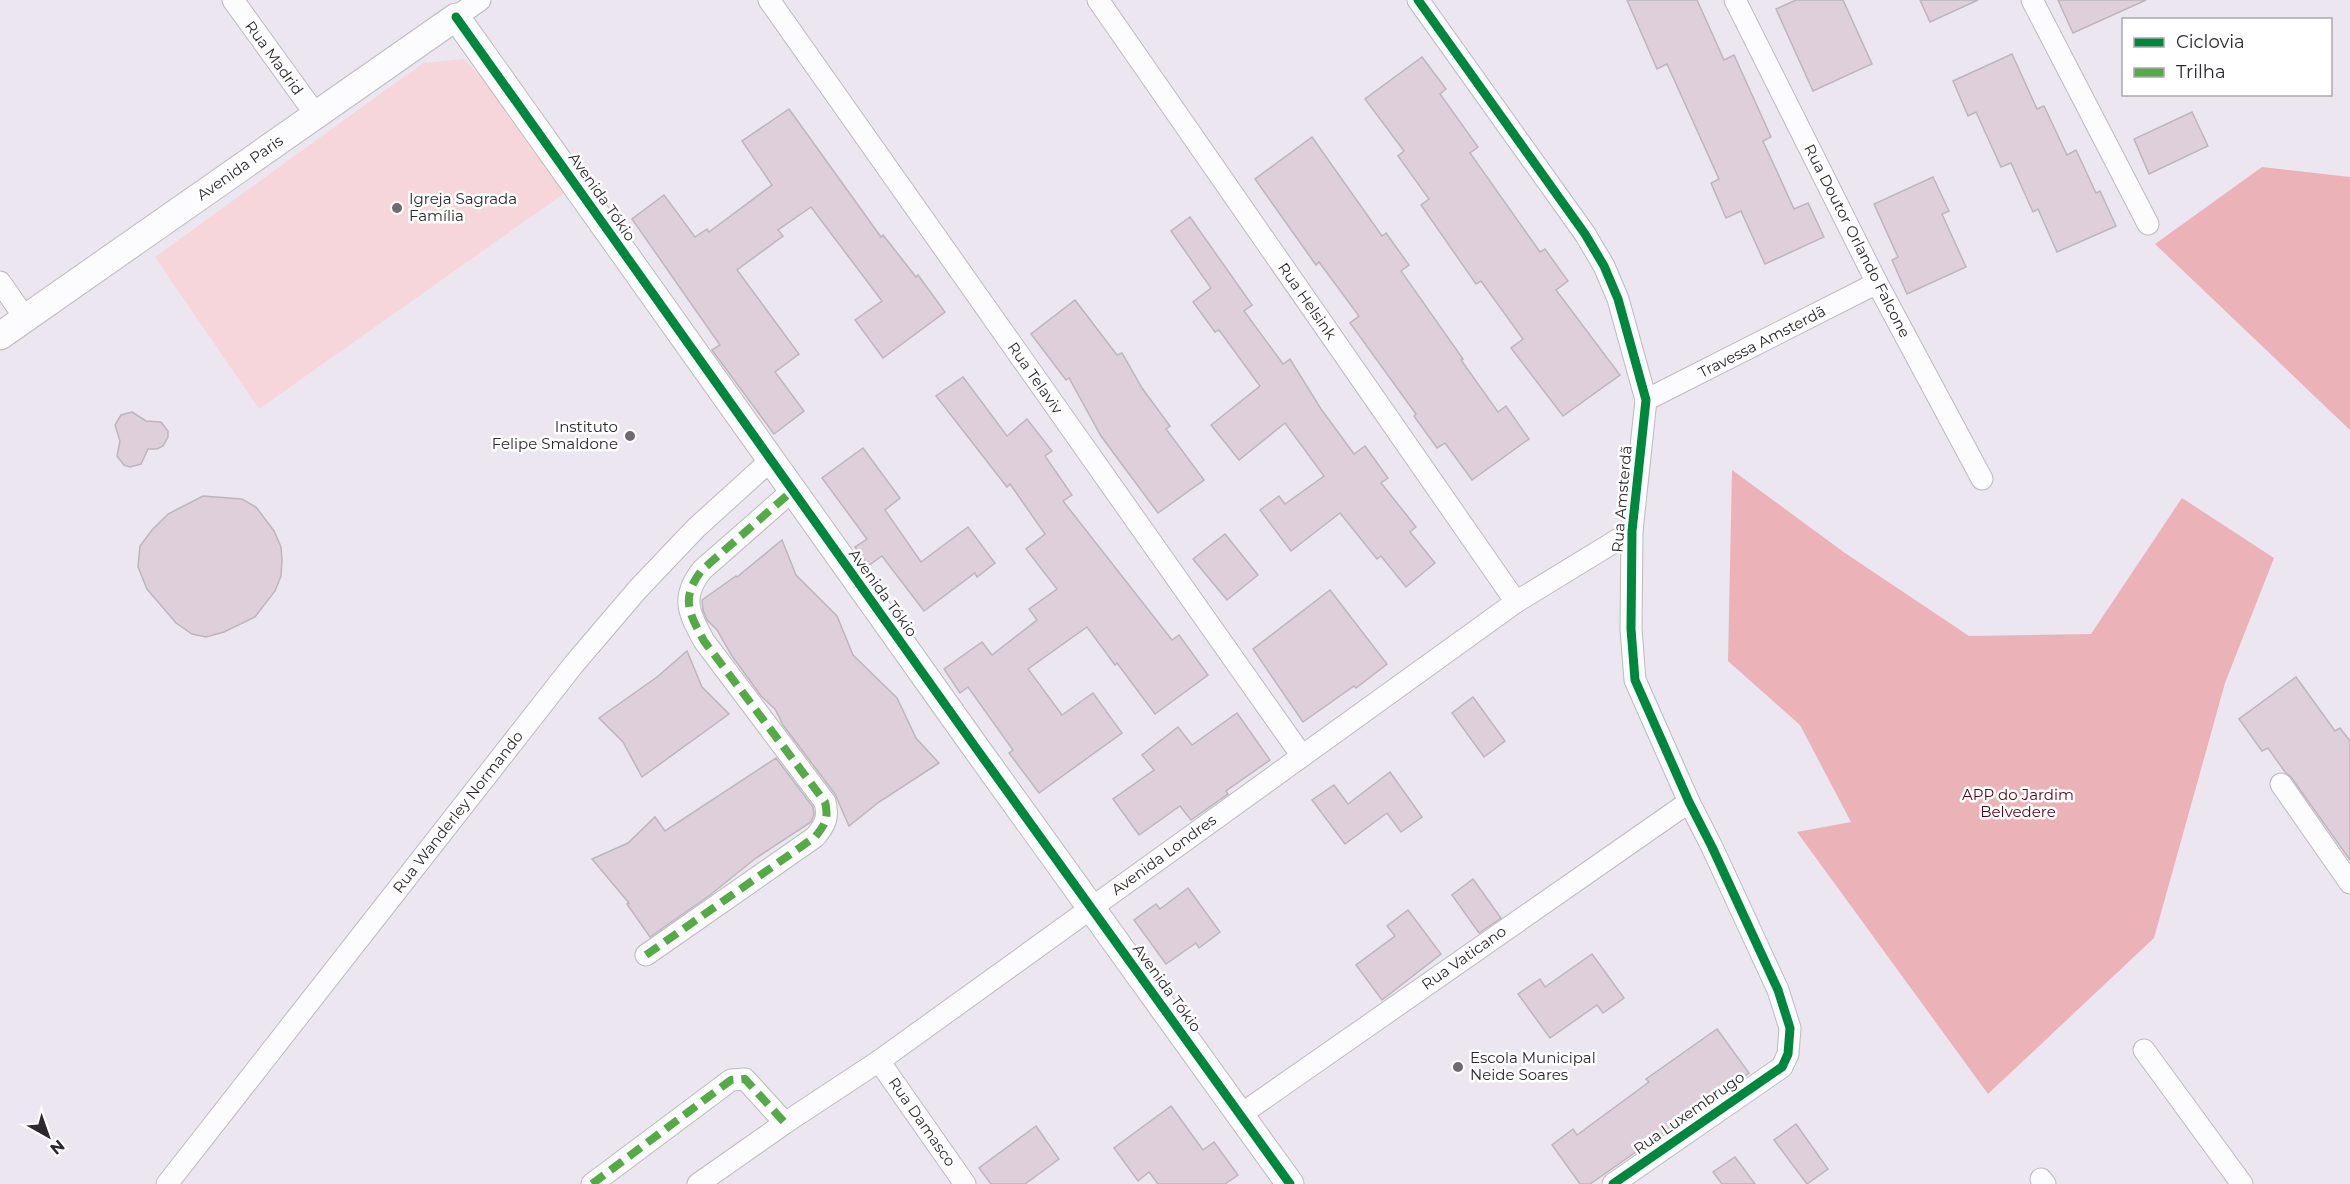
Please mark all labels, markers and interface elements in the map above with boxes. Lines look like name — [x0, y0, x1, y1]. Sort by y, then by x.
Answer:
street label: Rua Madrid — [241, 17, 308, 99]
legend — [2122, 18, 2332, 96]
text: Ciclovia — [2176, 31, 2245, 53]
text: Trilha — [2176, 61, 2226, 83]
street label: Avenida Paris — [193, 131, 287, 204]
street label: Rua Doutor Orlando Falcone — [1800, 141, 1915, 341]
street label: Avenida Tókio — [565, 149, 640, 245]
place label: Igreja Sagrada Família — [409, 189, 517, 225]
marker: Igreja Sagrada Família — [390, 201, 404, 215]
street label: Rua Helsink — [1274, 259, 1341, 343]
street label: Travessa Amsterdã — [1695, 301, 1829, 382]
street label: Rua Telaviv — [1004, 338, 1068, 418]
place label: Instituto Felipe Smaldone — [492, 417, 618, 453]
marker: Instituto Felipe Smaldone — [623, 429, 637, 443]
street label: Rua Amsterdã — [1607, 445, 1636, 553]
street label: Avenida Tókio — [845, 545, 922, 640]
street label: Rua Wanderley Normando — [388, 727, 527, 897]
park label: APP do Jardim Belvedere — [1962, 785, 2074, 821]
street label: Avenida Londres — [1108, 810, 1220, 899]
street label: Rua Vaticano — [1418, 921, 1510, 994]
street label: Avenida Tókio — [1129, 940, 1206, 1035]
place label: Escola Municipal Neide Soares — [1470, 1048, 1596, 1084]
marker: Escola Municipal Neide Soares — [1451, 1060, 1465, 1074]
street label: Rua Luxembrugo — [1630, 1067, 1748, 1158]
street label: Rua Damasco — [885, 1073, 960, 1170]
north arrow — [18, 1106, 78, 1166]
text: N — [46, 1136, 68, 1159]

